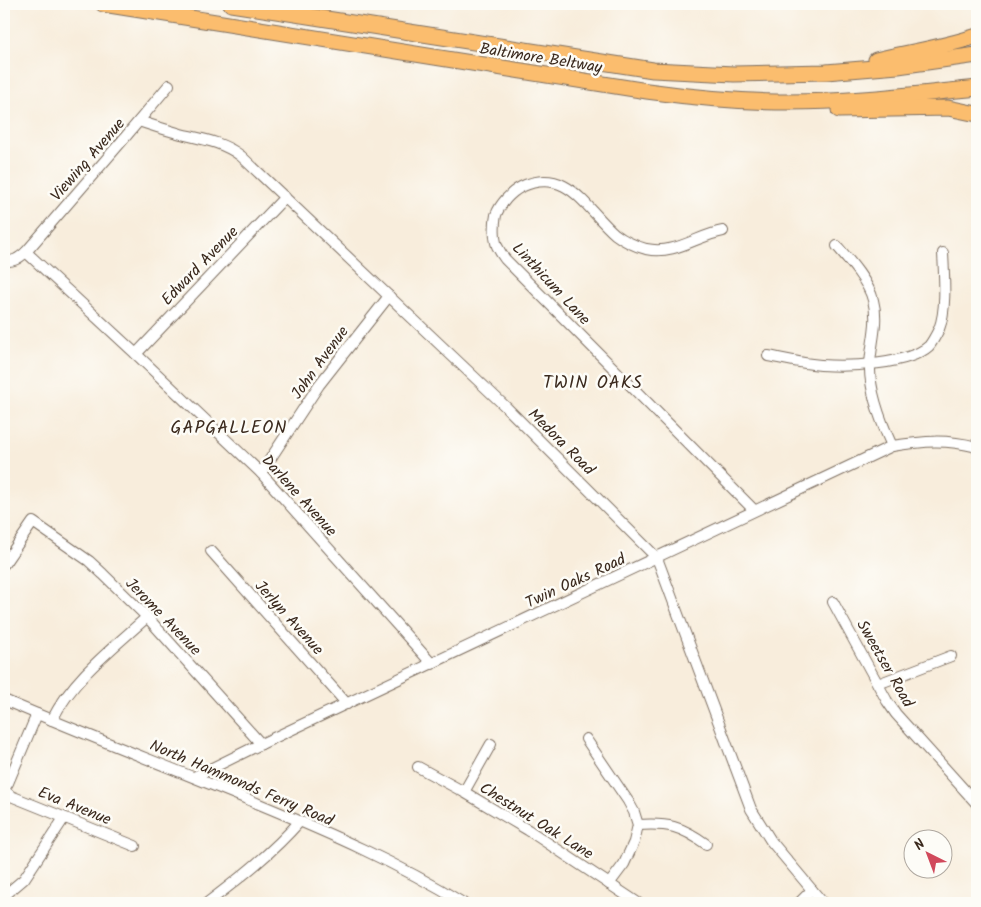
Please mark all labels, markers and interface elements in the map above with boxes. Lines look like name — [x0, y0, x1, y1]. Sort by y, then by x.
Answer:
street label: Baltimore Beltway — [478, 36, 604, 81]
street label: Viewing Avenue — [45, 113, 132, 207]
street label: Edward Avenue — [156, 221, 245, 312]
street label: Linthicum Lane — [506, 237, 596, 331]
street label: John Avenue — [285, 321, 355, 405]
district label: TWIN OAKS — [543, 369, 643, 398]
street label: Medora Road — [522, 403, 601, 482]
district label: GAPGALLEON — [170, 414, 288, 443]
street label: Darlene Avenue — [255, 449, 343, 543]
street label: Twin Oaks Road — [521, 547, 631, 616]
street label: Jerome Avenue — [119, 572, 207, 662]
street label: Jerlyn Avenue — [248, 575, 329, 661]
street label: Sweetser Road — [849, 615, 920, 713]
street label: North Hammonds Ferry Road — [146, 733, 338, 834]
street label: Chestnut Oak Lane — [474, 776, 598, 866]
street label: Eva Avenue — [34, 780, 115, 832]
north arrow — [904, 830, 954, 880]
text: N — [909, 834, 931, 856]

